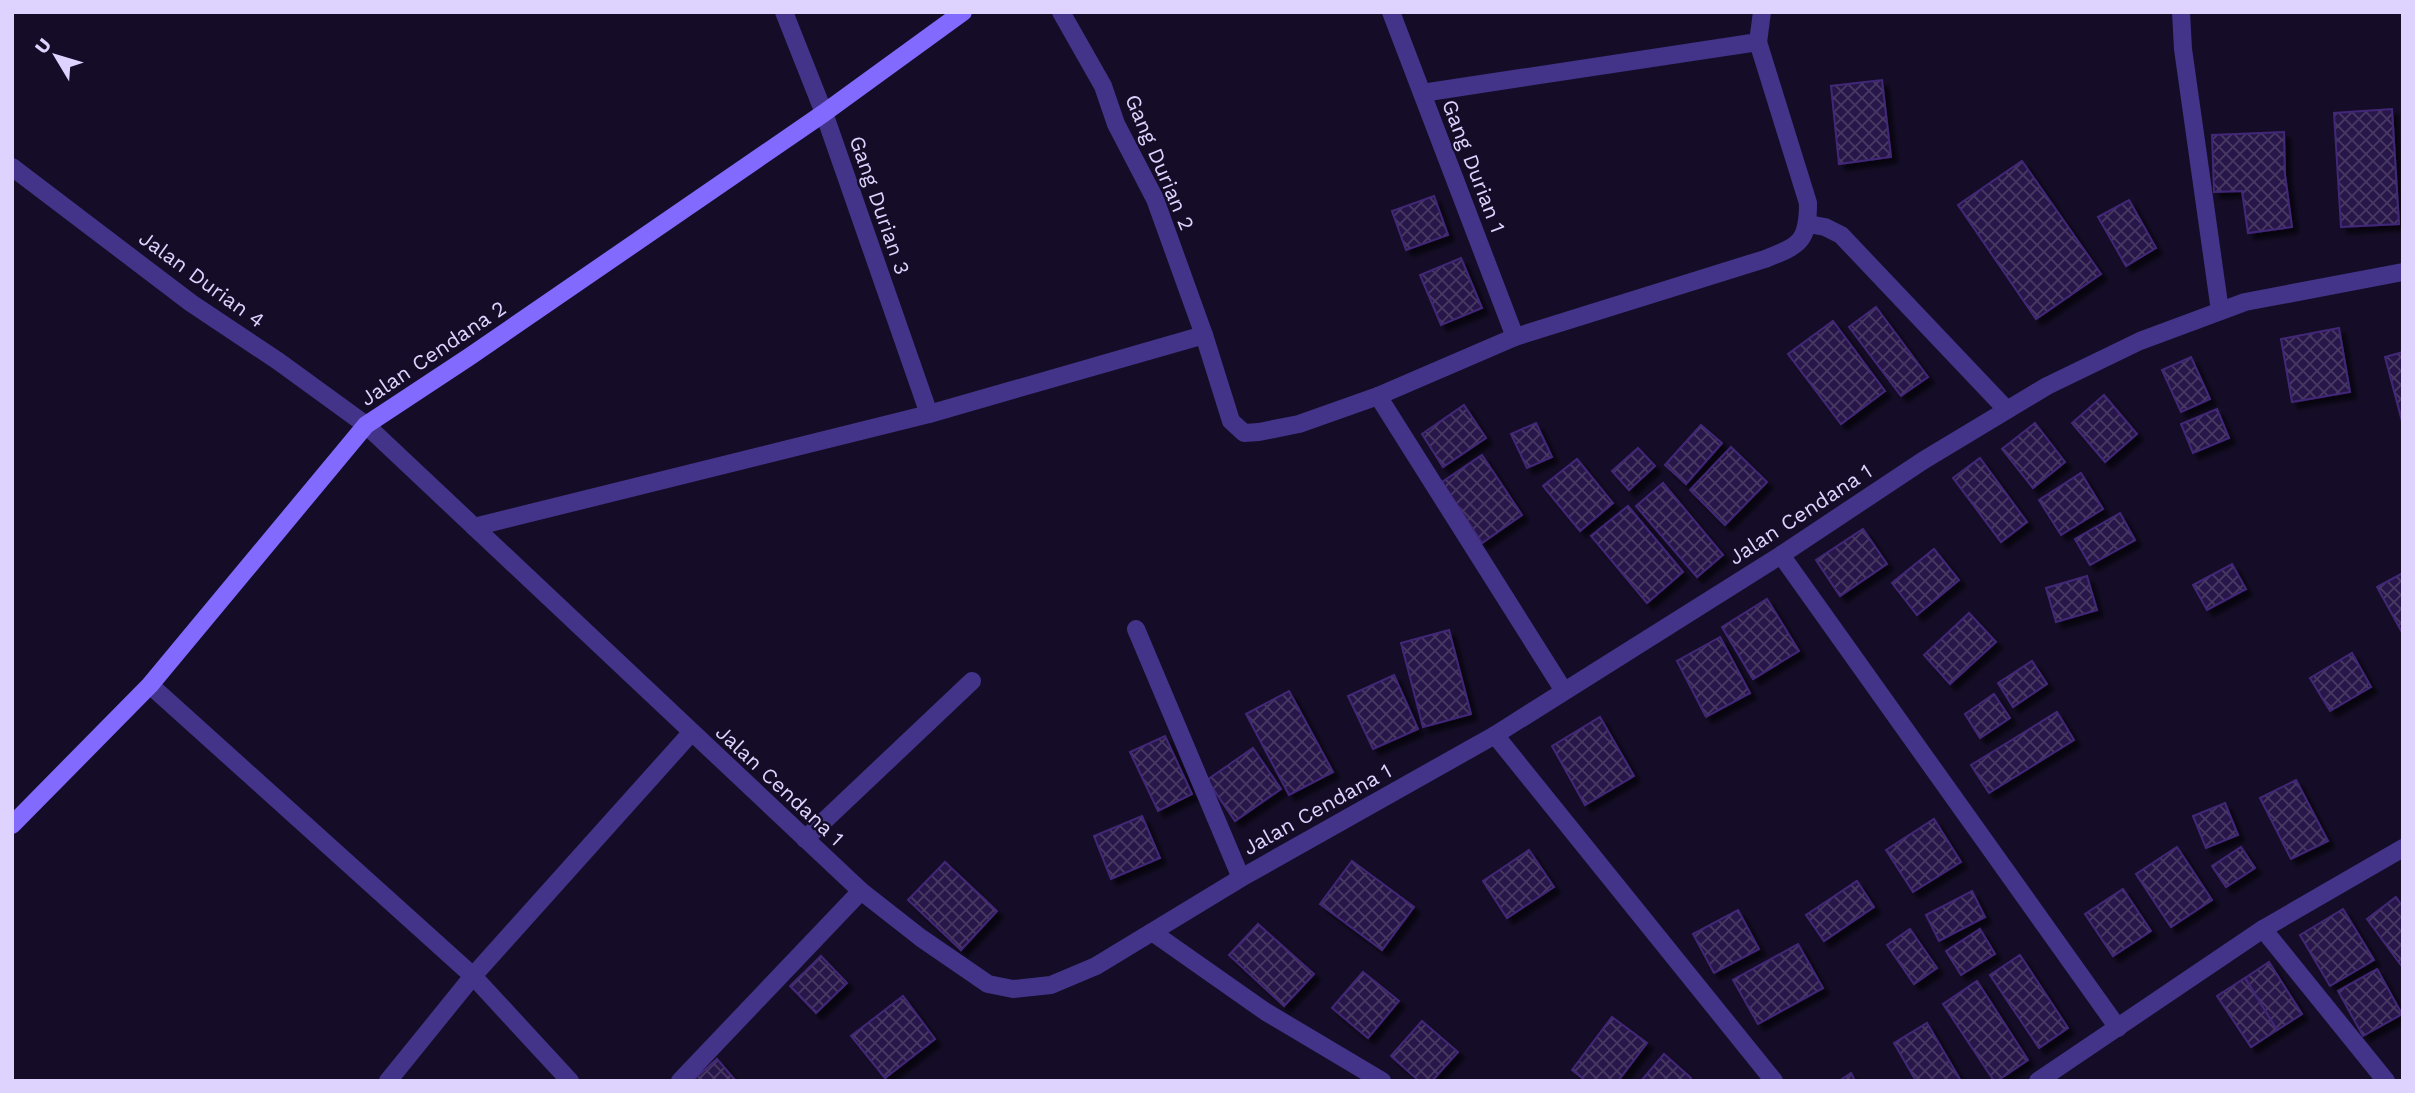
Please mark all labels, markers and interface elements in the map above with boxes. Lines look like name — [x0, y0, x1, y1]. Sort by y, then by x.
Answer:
north arrow — [21, 21, 91, 91]
text: U — [30, 33, 56, 58]
street label: Gang Durian 2 — [1120, 90, 1200, 234]
street label: Gang Durian 1 — [1437, 96, 1511, 236]
street label: Gang Durian 3 — [845, 132, 915, 278]
street label: Jalan Durian 4 — [134, 225, 270, 333]
street label: Jalan Cendana 2 — [355, 295, 511, 411]
street label: Jalan Cendana 1 — [1724, 458, 1876, 570]
street label: Jalan Cendana 1 — [711, 719, 849, 851]
street label: Jalan Cendana 1 — [1238, 758, 1396, 860]

